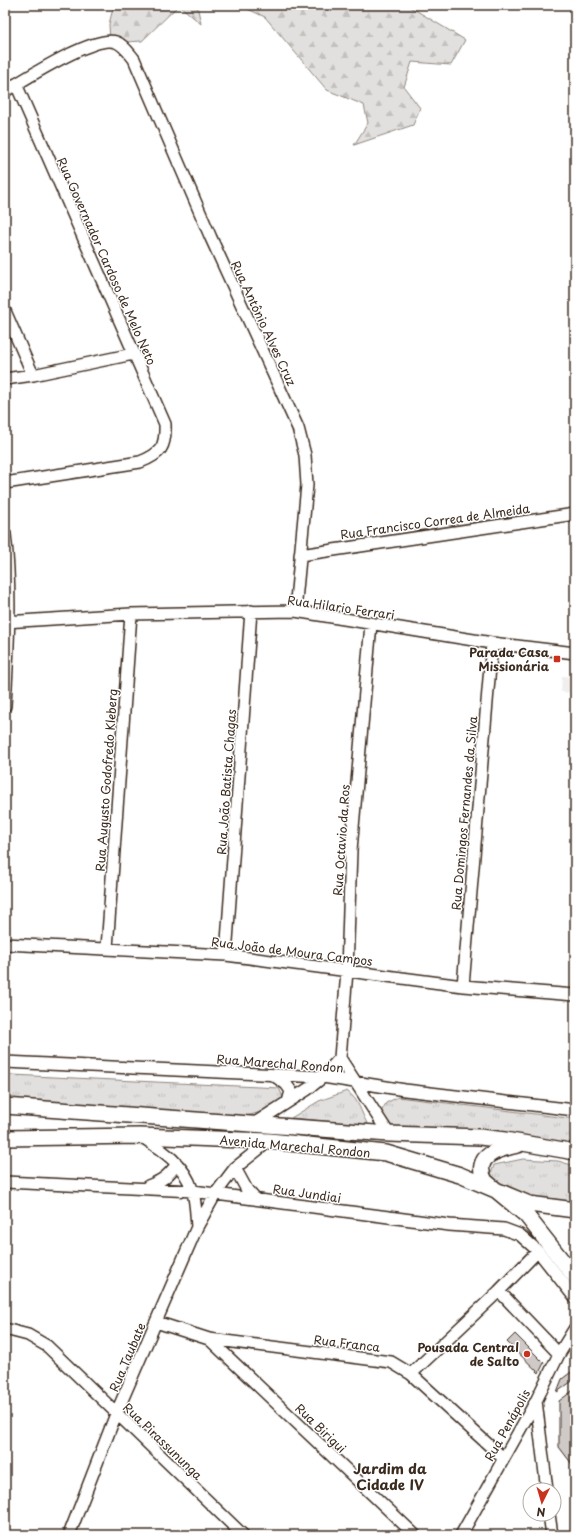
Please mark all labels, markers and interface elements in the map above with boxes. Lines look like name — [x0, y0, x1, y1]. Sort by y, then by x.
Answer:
street label: Rua Governador Cardoso de Melo Neto — [53, 154, 161, 368]
street label: Rua Antônio Alves Cruz — [227, 257, 301, 389]
street label: Rua Francisco Correa de Almeida — [339, 499, 531, 543]
street label: Rua Hilario Ferrari — [286, 591, 396, 623]
place label: Parada Casa Missionária — [469, 643, 550, 675]
marker: Parada Casa Missionária — [552, 654, 562, 664]
street label: Rua Augusto Godofredo Kleberg — [91, 688, 121, 872]
street label: Rua João Batista Chagas — [212, 708, 240, 855]
street label: Rua Domingos Fernandes da Silva — [447, 714, 482, 911]
street label: Rua Octavio da Ros — [328, 783, 354, 896]
street label: Rua João de Moura Campos — [210, 932, 374, 970]
street label: Rua Marechal Rondon — [216, 1050, 344, 1076]
street label: Avenida Marechal Rondon — [219, 1130, 371, 1162]
street label: Rua Jundiai — [272, 1179, 342, 1207]
street label: Rua Taubate — [104, 1320, 150, 1394]
street label: Rua Franca — [313, 1330, 382, 1356]
place label: Pousada Central de Salto — [417, 1338, 519, 1370]
marker: Pousada Central de Salto — [522, 1349, 532, 1359]
street label: Rua Penápolis — [480, 1385, 534, 1464]
street label: Rua Pirassununga — [119, 1398, 207, 1484]
street label: Rua Birigui — [292, 1399, 350, 1457]
district label: Jardim da Cidade IV — [353, 1458, 427, 1495]
north arrow — [522, 1482, 562, 1522]
text: N — [536, 1504, 546, 1521]

